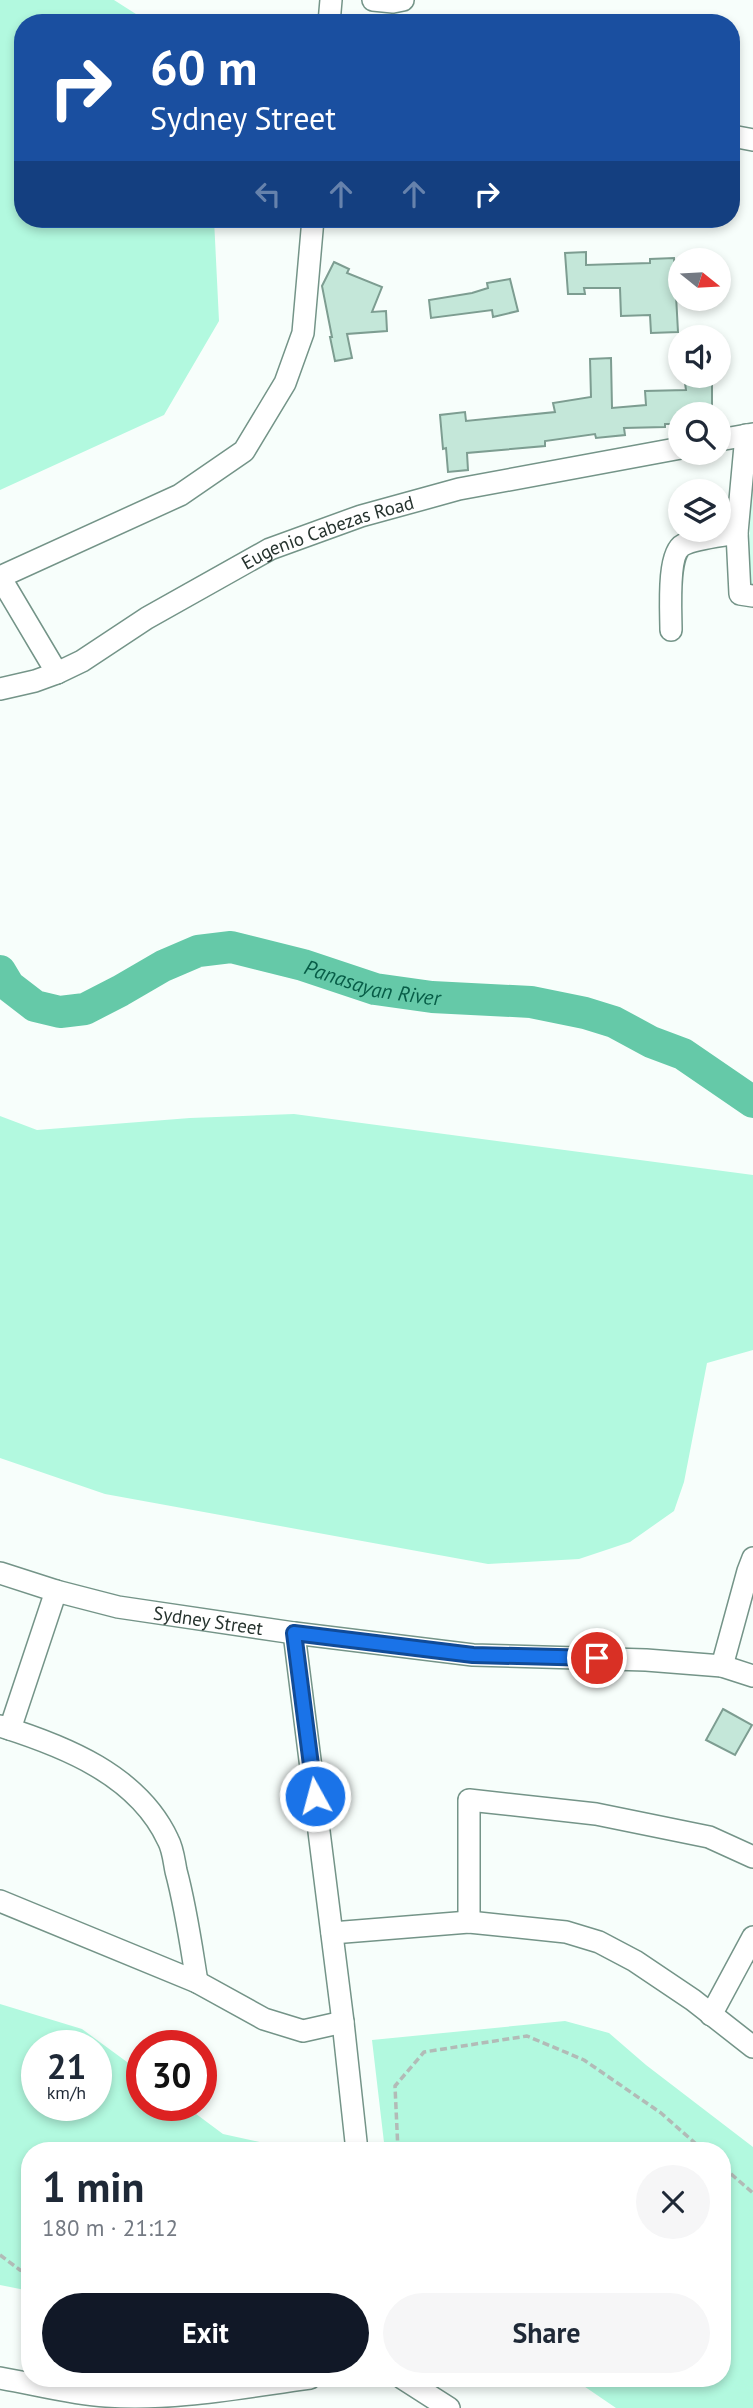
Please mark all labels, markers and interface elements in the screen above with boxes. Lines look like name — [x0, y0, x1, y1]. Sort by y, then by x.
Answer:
text: 60 m — [150, 35, 257, 99]
icon: right — [35, 42, 126, 133]
text: Sydney Street — [150, 97, 336, 139]
icon: left — [249, 175, 287, 213]
icon: ahead — [322, 175, 360, 213]
icon: ahead — [395, 175, 433, 213]
icon: right — [468, 175, 506, 213]
north arrow — [668, 248, 732, 312]
map controls — [668, 248, 731, 542]
button: sound — [668, 325, 731, 388]
button: search — [668, 402, 731, 465]
button: layers — [668, 479, 731, 542]
street label: Eugenio Cabezas Road — [237, 490, 416, 575]
water label: Panasayan River — [301, 953, 443, 1011]
street label: Sydney Street — [152, 1600, 265, 1640]
pin — [567, 1628, 627, 1688]
icon: arrive — [578, 1639, 616, 1677]
position arrow — [278, 1759, 352, 1833]
speed limit sign: 30 — [126, 2030, 217, 2121]
text: 21 — [47, 2043, 86, 2089]
text: km/h — [47, 2081, 86, 2104]
text: 1 min — [42, 2159, 144, 2214]
button: close — [636, 2165, 710, 2239]
text: 180 m · 21:12 — [42, 2213, 178, 2242]
button: Exit — [42, 2293, 369, 2373]
button: Share — [383, 2293, 710, 2373]

